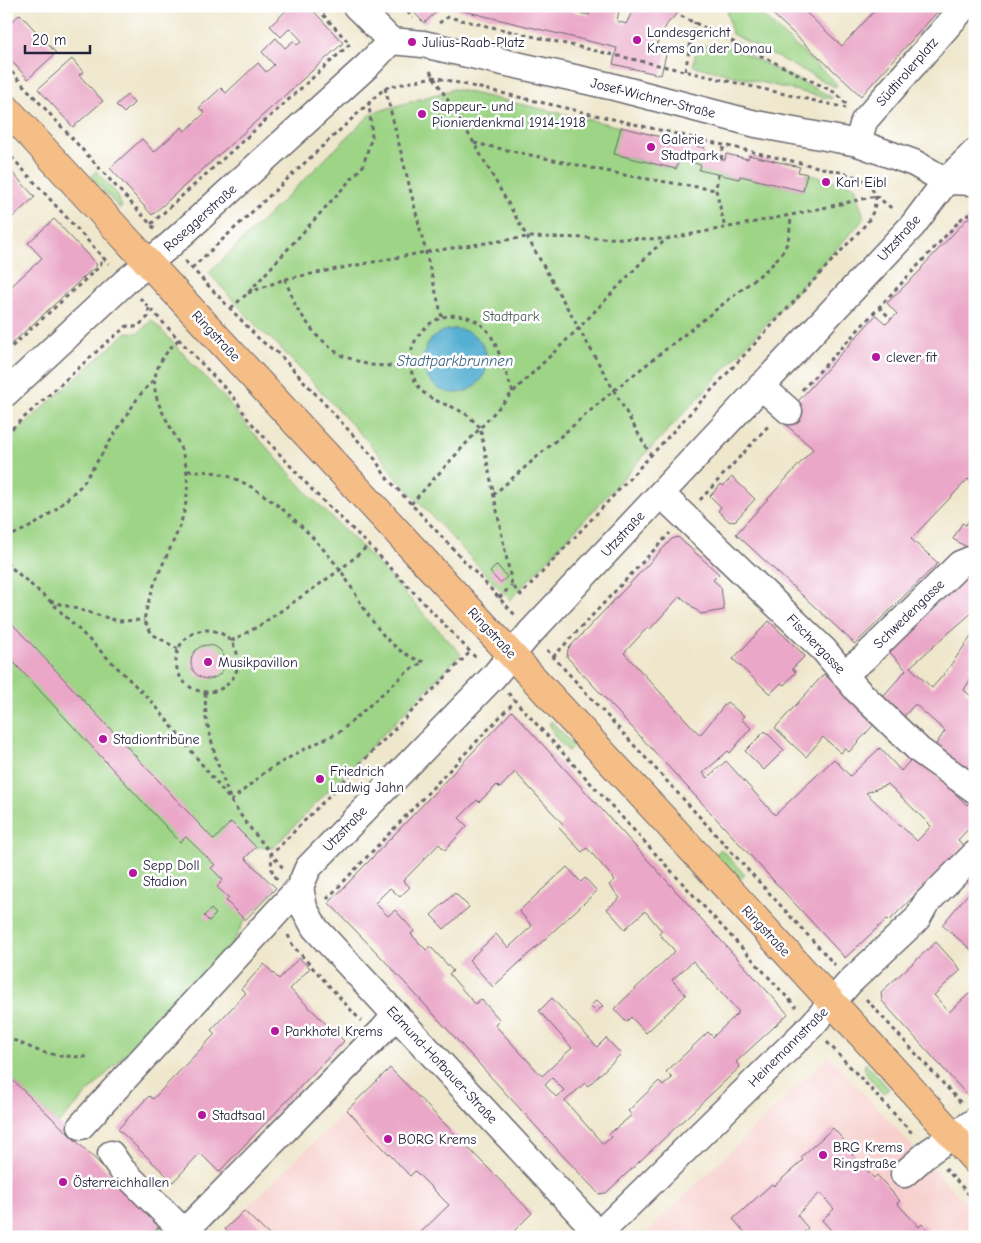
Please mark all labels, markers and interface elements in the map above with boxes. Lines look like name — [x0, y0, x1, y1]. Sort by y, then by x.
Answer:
scale bar — [25, 22, 90, 54]
place label: Landesgericht Krems an der Donau — [647, 24, 772, 57]
text: 20 m — [32, 31, 66, 49]
place label: Julius-Raab-Platz — [422, 34, 524, 51]
marker: Landesgericht Krems an der Donau — [631, 34, 643, 46]
street label: Südtirolerplatz — [872, 34, 942, 110]
marker: Julius-Raab-Platz — [406, 36, 418, 48]
street label: Josef-Wichner-Straße — [589, 74, 717, 122]
place label: Sappeur- und Pionierdenkmal 1914-1918 — [432, 98, 586, 131]
marker: Sappeur- und Pionierdenkmal 1914-1918 — [416, 108, 428, 120]
place label: Galerie Stadtpark — [661, 131, 718, 164]
marker: Galerie Stadtpark — [645, 141, 657, 153]
place label: Karl Eibl — [836, 174, 887, 191]
marker: Karl Eibl — [820, 176, 832, 188]
street label: Roseggerstraße — [160, 181, 240, 255]
street label: Utzstraße — [874, 211, 924, 265]
street label: Ringstraße — [188, 307, 244, 365]
park label: Stadtpark — [483, 308, 540, 325]
place label: clever fit — [886, 349, 938, 366]
marker: clever fit — [870, 351, 882, 363]
water label: Stadtparkbrunnen — [397, 352, 513, 370]
street label: Utzstraße — [598, 508, 648, 560]
street label: Schwedengasse — [870, 576, 948, 652]
street label: Ringstraße — [464, 604, 520, 662]
street label: Fischergasse — [783, 611, 849, 677]
place label: Musikpavillon — [218, 654, 298, 671]
marker: Musikpavillon — [202, 656, 214, 668]
place label: Stadiontribüne — [113, 731, 199, 748]
marker: Stadiontribüne — [97, 733, 109, 745]
place label: Friedrich Ludwig Jahn — [330, 763, 404, 796]
marker: Friedrich Ludwig Jahn — [314, 773, 326, 785]
street label: Utzstraße — [319, 803, 371, 855]
place label: Sepp Doll Stadion — [143, 857, 200, 890]
marker: Sepp Doll Stadion — [127, 867, 139, 879]
street label: Ringstraße — [738, 902, 794, 960]
street label: Edmund-Hofbauer-Straße — [383, 1003, 501, 1127]
street label: Heinemannstraße — [744, 1003, 832, 1091]
place label: Parkhotel Krems — [285, 1023, 383, 1040]
marker: Parkhotel Krems — [269, 1025, 281, 1037]
place label: Stadtsaal — [212, 1107, 265, 1124]
marker: Stadtsaal — [196, 1109, 208, 1121]
place label: BORG Krems — [398, 1131, 476, 1148]
marker: BORG Krems — [382, 1133, 394, 1145]
place label: BRG Krems Ringstraße — [833, 1139, 902, 1172]
marker: BRG Krems Ringstraße — [817, 1149, 829, 1161]
place label: Österreichhallen — [73, 1174, 169, 1191]
marker: Österreichhallen — [57, 1176, 69, 1188]

